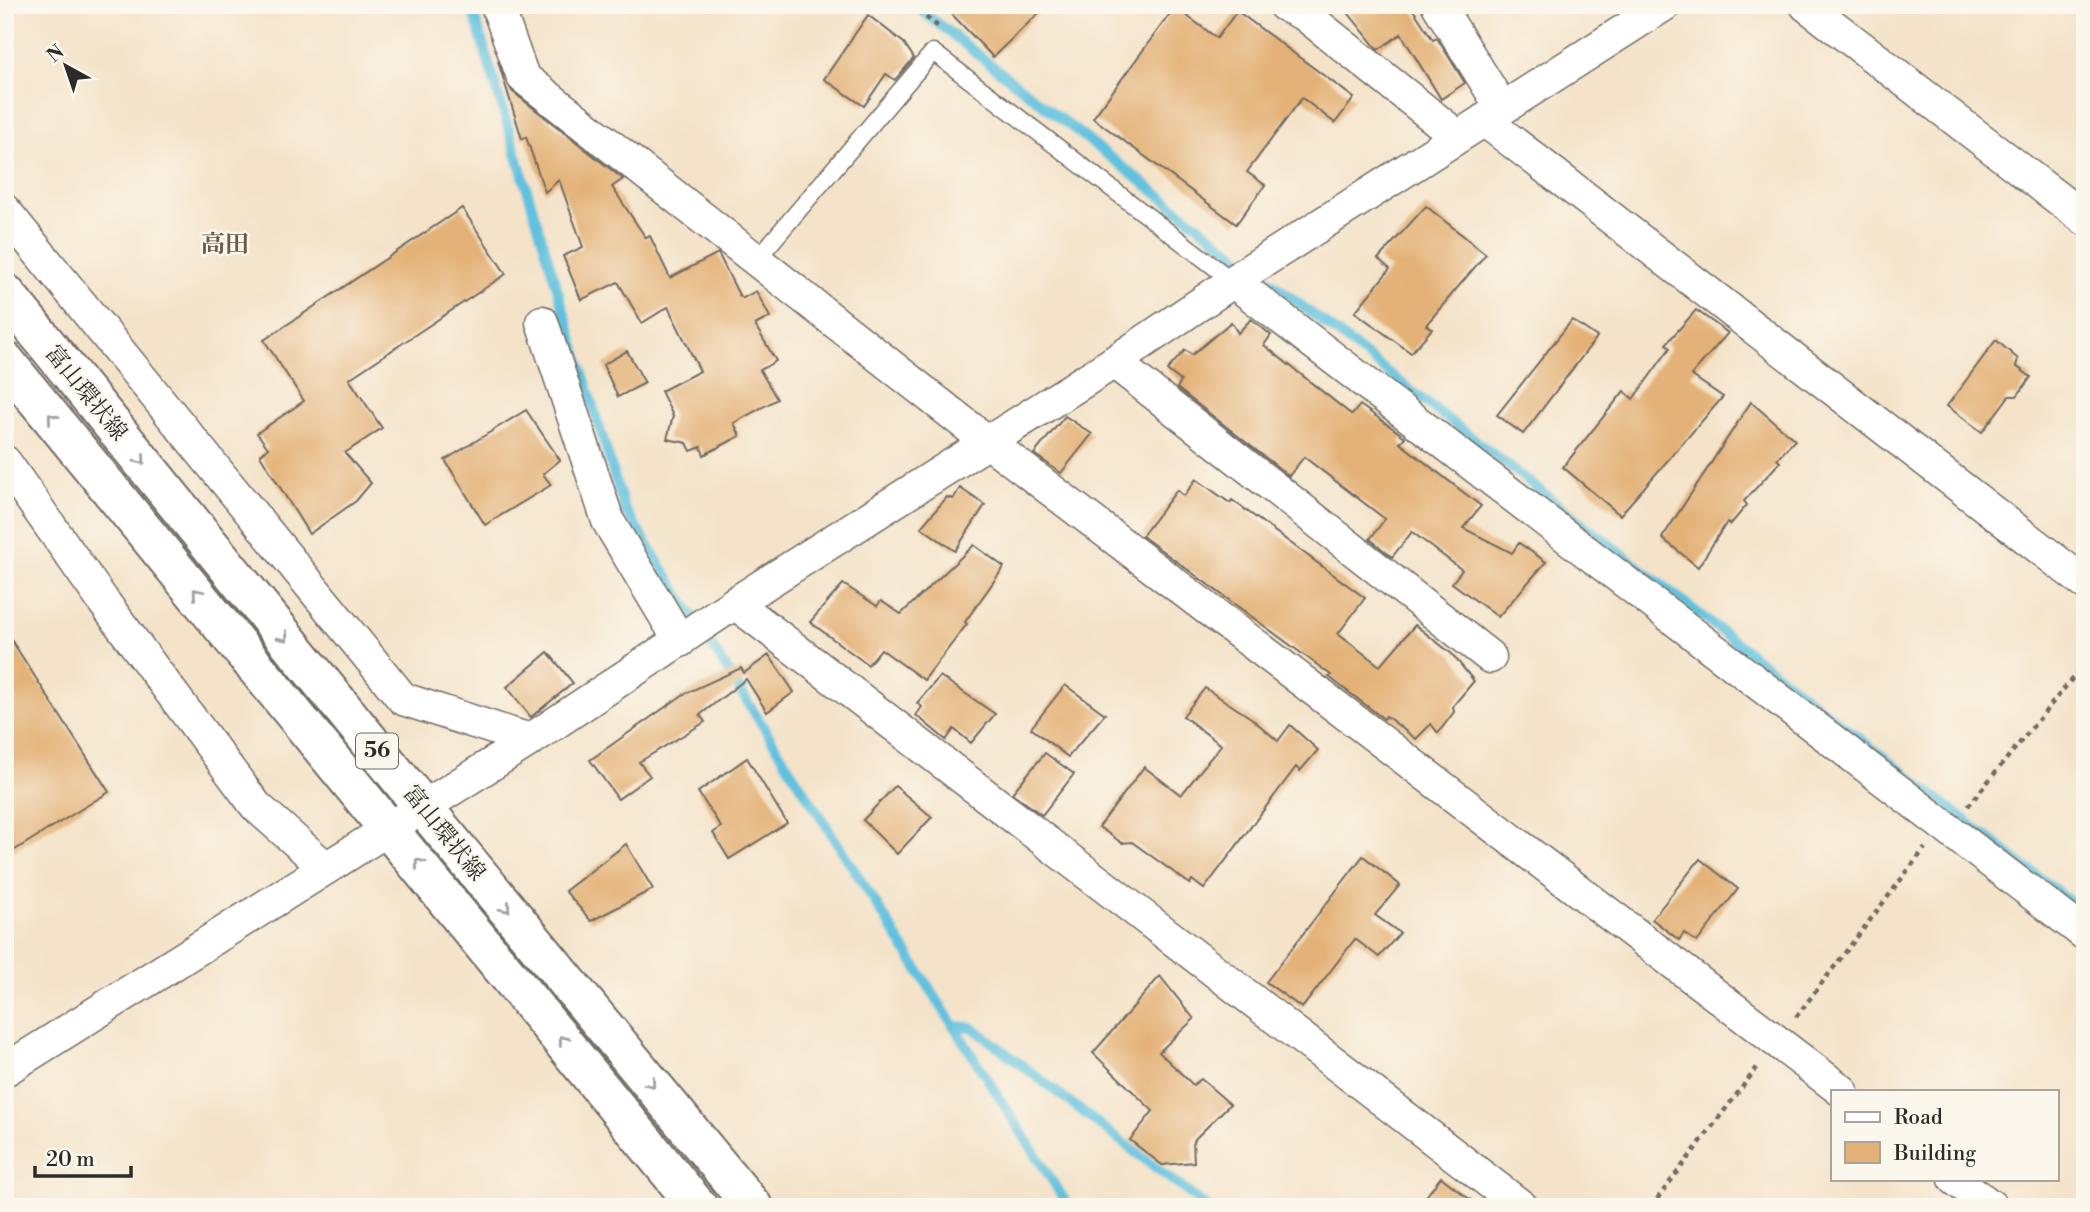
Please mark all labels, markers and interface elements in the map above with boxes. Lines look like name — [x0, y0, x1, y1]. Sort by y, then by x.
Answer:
north arrow — [32, 32, 102, 102]
text: N — [42, 40, 69, 68]
district label: 高田 — [201, 230, 249, 260]
street label: 富山環状線 — [39, 340, 133, 446]
one-way arrow — [47, 413, 60, 425]
one-way arrow — [133, 452, 145, 465]
one-way arrow — [192, 588, 205, 600]
one-way arrow — [276, 629, 289, 641]
road number: 56 — [356, 734, 398, 768]
street label: 富山環状線 — [397, 780, 491, 886]
one-way arrow — [415, 858, 428, 870]
one-way arrow — [498, 899, 510, 912]
one-way arrow — [558, 1035, 571, 1047]
one-way arrow — [643, 1075, 655, 1088]
legend — [1831, 1090, 2058, 1180]
text: Road — [1894, 1105, 1943, 1131]
scale bar — [35, 1135, 131, 1179]
text: Building — [1893, 1141, 1976, 1167]
text: 20 m — [46, 1147, 95, 1173]

